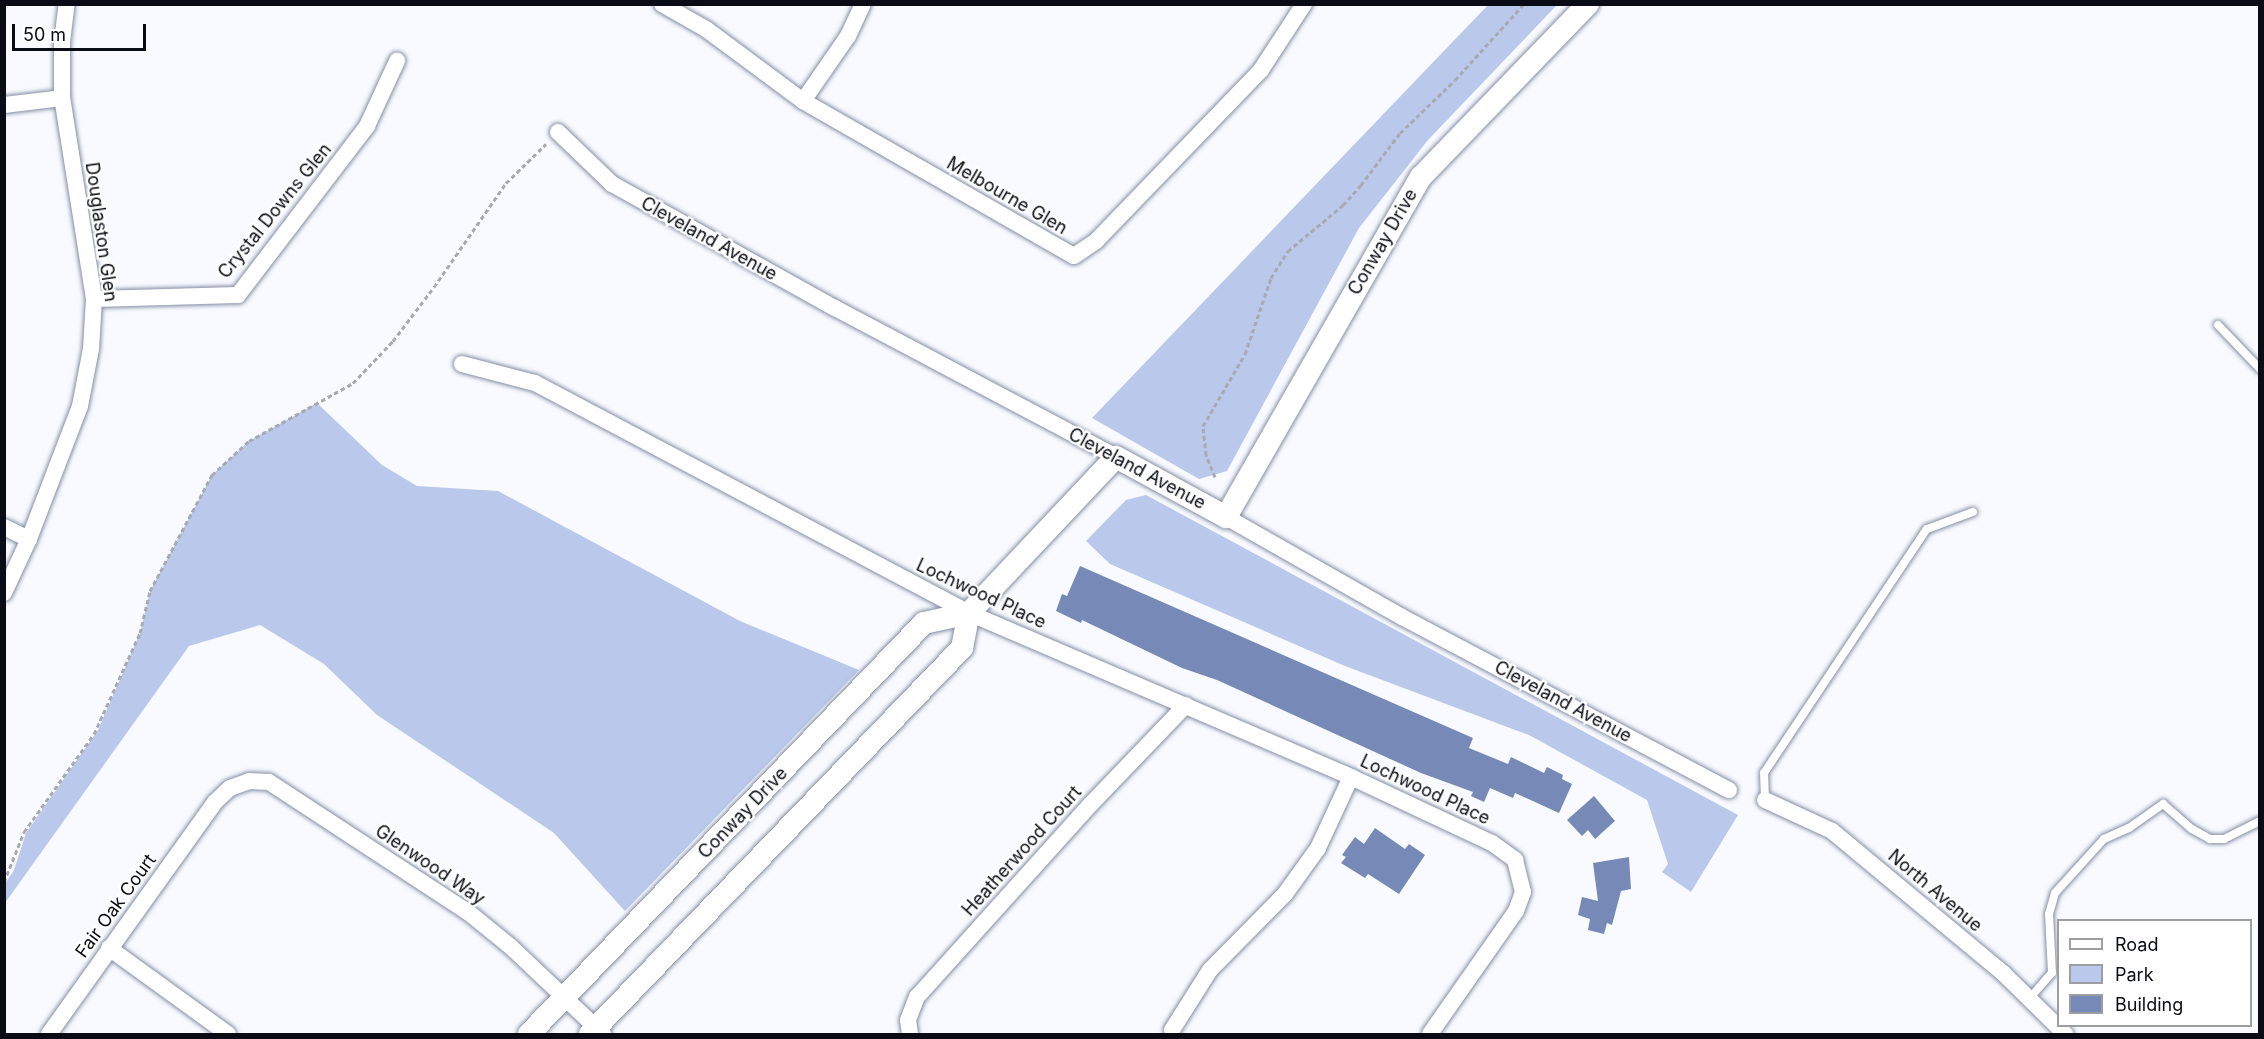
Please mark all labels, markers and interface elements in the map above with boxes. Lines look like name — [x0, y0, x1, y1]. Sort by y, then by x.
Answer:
scale bar — [15, 12, 148, 50]
text: 50 m — [23, 24, 66, 45]
street label: Crystal Downs Glen — [214, 139, 336, 283]
street label: Melbourne Glen — [943, 153, 1071, 239]
street label: Douglaston Glen — [81, 161, 121, 303]
street label: Conway Drive — [1344, 185, 1422, 299]
street label: Cleveland Avenue — [637, 193, 781, 285]
street label: Cleveland Avenue — [1065, 424, 1209, 514]
street label: Lochwood Place — [913, 554, 1049, 634]
street label: Cleveland Avenue — [1491, 657, 1635, 747]
street label: Lochwood Place — [1357, 750, 1493, 830]
street label: Conway Drive — [694, 763, 792, 863]
street label: Heatherwood Court — [958, 781, 1086, 921]
street label: Glenwood Way — [371, 820, 489, 910]
street label: North Avenue — [1884, 845, 1986, 937]
street label: Fair Oak Court — [71, 850, 161, 962]
legend — [2057, 919, 2252, 1027]
text: Road — [2115, 934, 2158, 955]
text: Park — [2115, 964, 2154, 985]
text: Building — [2115, 994, 2183, 1015]

